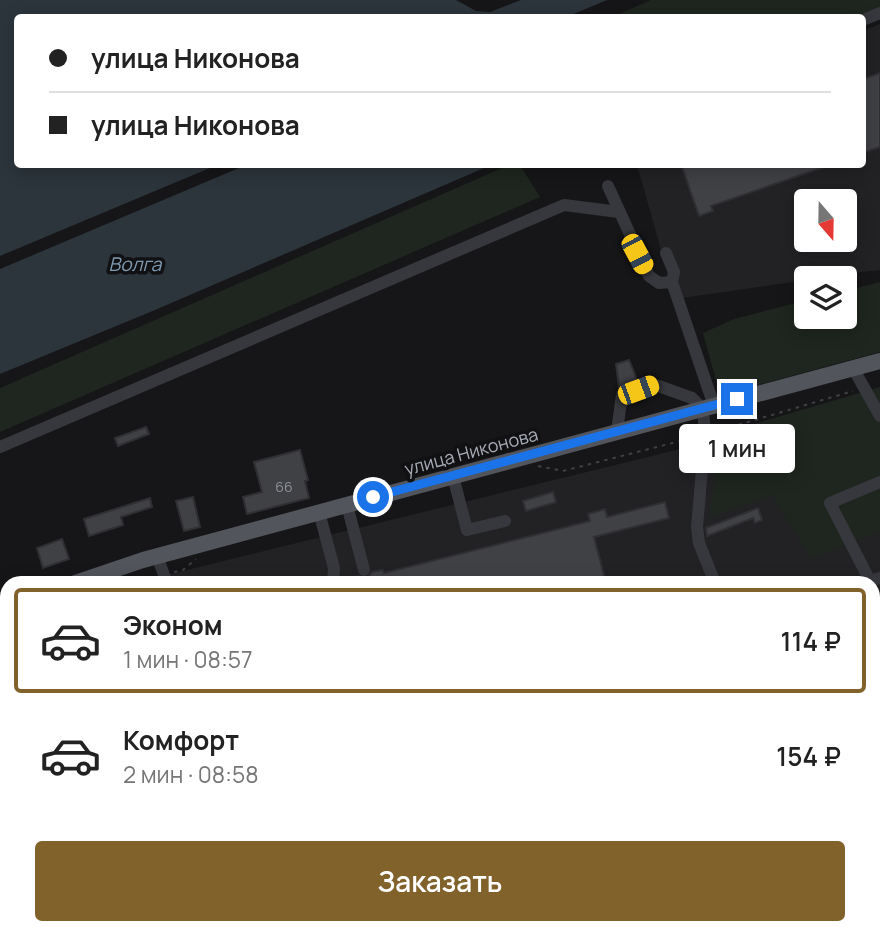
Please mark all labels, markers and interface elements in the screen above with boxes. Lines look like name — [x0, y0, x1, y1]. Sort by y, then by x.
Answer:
text: улица Никонова — [91, 40, 300, 76]
text: улица Никонова — [91, 107, 300, 143]
north arrow — [794, 189, 858, 252]
map controls — [794, 189, 857, 329]
car — [618, 231, 657, 277]
water label: Волга — [109, 251, 163, 277]
button: layers — [794, 266, 857, 329]
car — [615, 373, 662, 407]
route end — [721, 383, 753, 415]
street label: улица Никонова — [402, 422, 540, 480]
callout: 1 мин — [679, 424, 795, 472]
text: 1 мин — [708, 432, 766, 464]
house number: 66 — [275, 477, 293, 496]
route start — [357, 481, 389, 513]
text: Эконом — [123, 607, 223, 643]
icon: car — [39, 609, 102, 672]
text: 114 ₽ — [780, 623, 841, 659]
text: 1 мин · 08:57 — [123, 643, 253, 675]
text: Комфорт — [123, 722, 239, 758]
icon: car — [39, 724, 102, 787]
text: 154 ₽ — [776, 738, 841, 774]
text: 2 мин · 08:58 — [123, 758, 259, 790]
button: Заказать — [35, 841, 845, 921]

